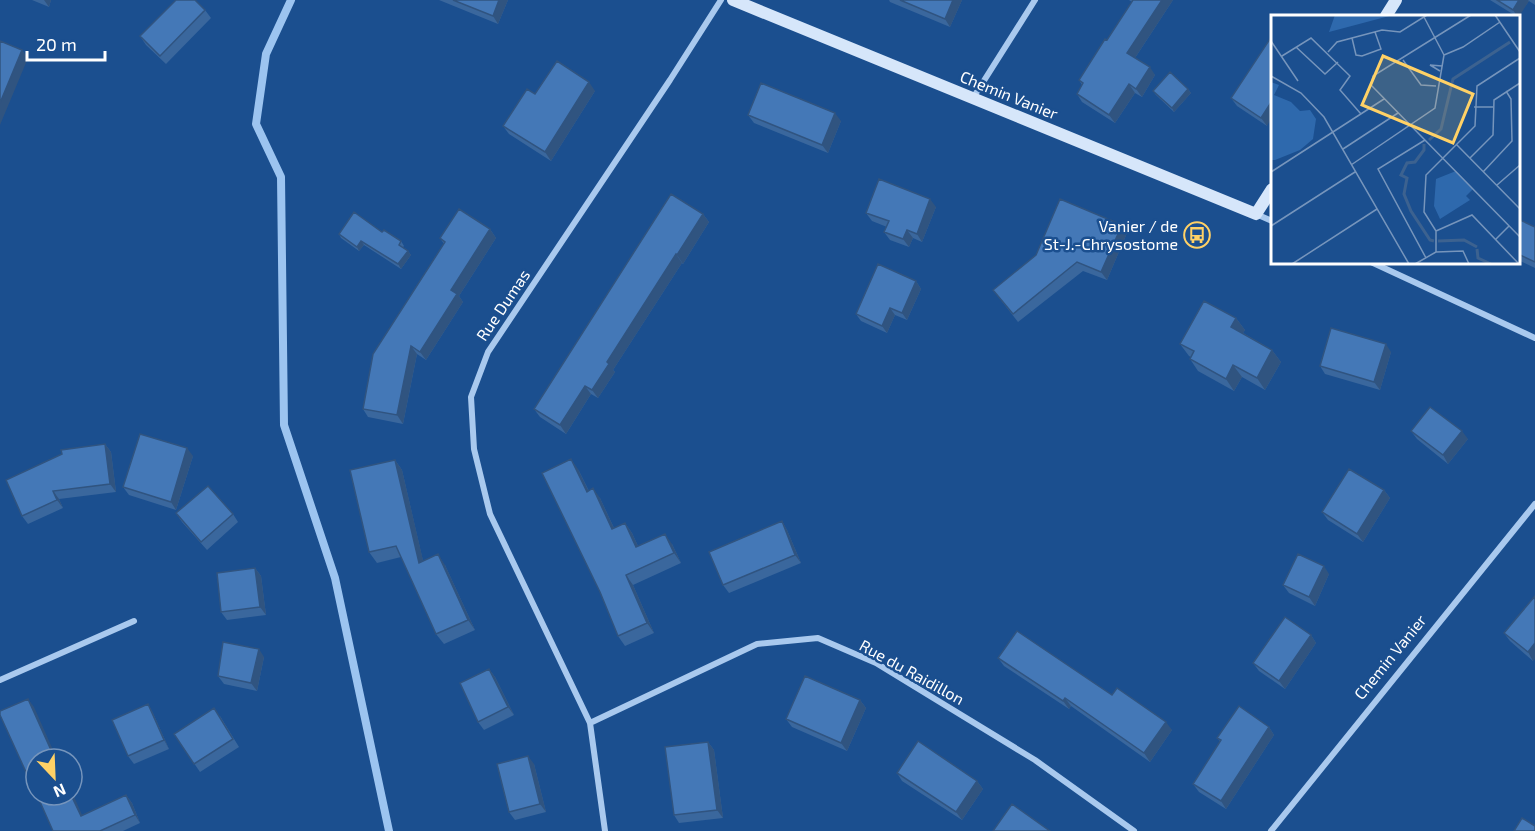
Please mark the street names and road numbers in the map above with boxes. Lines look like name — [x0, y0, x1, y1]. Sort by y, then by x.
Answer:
street label: Chemin Vanier — [957, 66, 1061, 123]
street label: Rue Dumas — [472, 265, 533, 344]
street label: Chemin Vanier — [1350, 610, 1430, 703]
street label: Rue du Raidillon — [857, 635, 968, 708]

